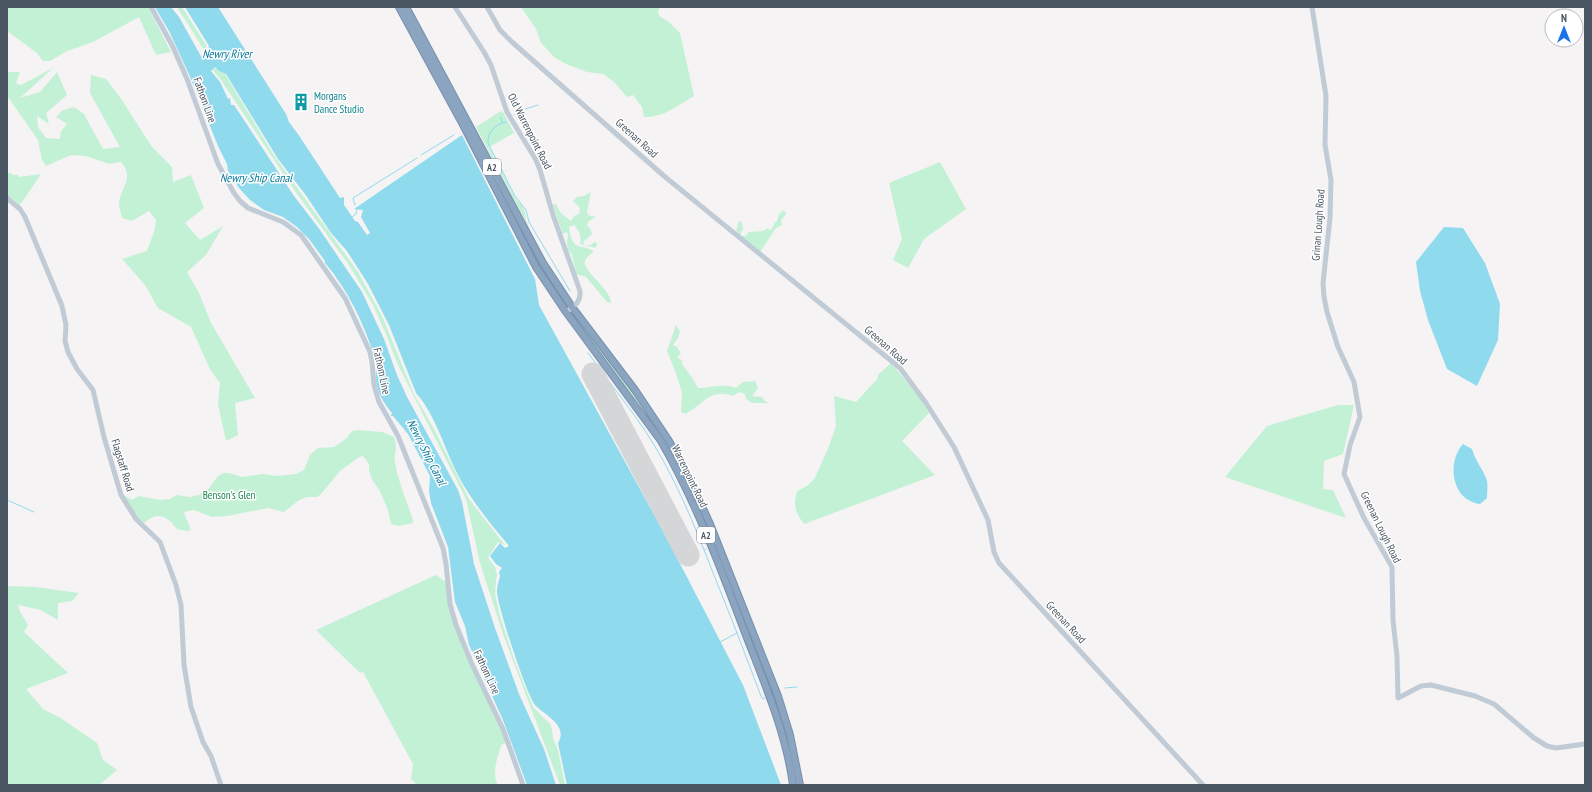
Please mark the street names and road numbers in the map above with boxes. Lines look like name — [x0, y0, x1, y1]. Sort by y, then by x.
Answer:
street label: Fathom Line — [190, 75, 220, 125]
street label: Old Warrenpoint Road — [505, 91, 555, 171]
street label: Greenan Road — [613, 115, 661, 161]
road number: A2 — [483, 159, 501, 175]
street label: Grinan Lough Road — [1309, 189, 1327, 261]
street label: Greenan Road — [862, 322, 911, 368]
street label: Fathom Line — [370, 346, 394, 396]
street label: Flagstaff Road — [108, 437, 138, 493]
street label: Warrenpoint Road — [669, 443, 711, 510]
street label: Greenan Lough Road — [1358, 489, 1405, 565]
road number: A2 — [697, 527, 715, 543]
street label: Greenan Road — [1043, 598, 1089, 646]
street label: Fathom Line — [471, 648, 504, 697]

